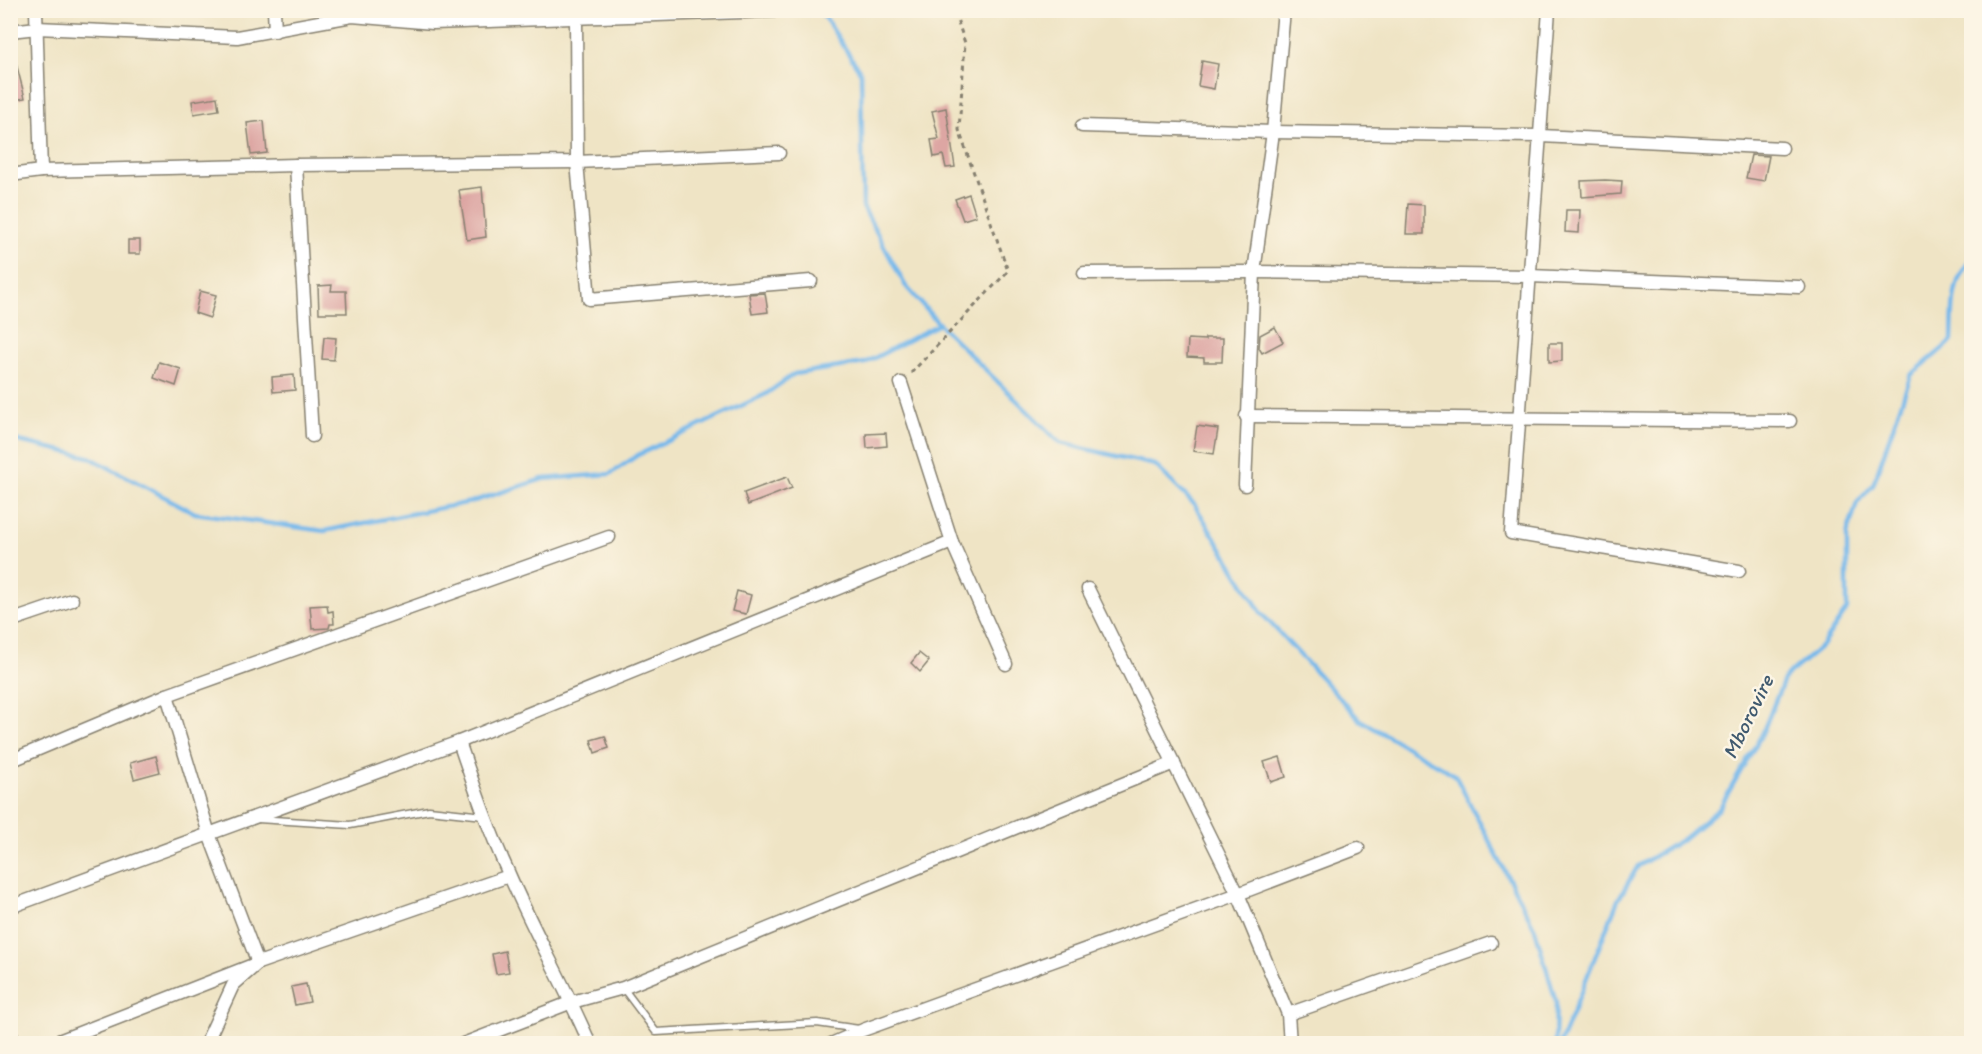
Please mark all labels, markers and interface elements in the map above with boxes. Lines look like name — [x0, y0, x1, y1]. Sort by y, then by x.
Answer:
water label: Mborovire — [1717, 670, 1779, 763]

